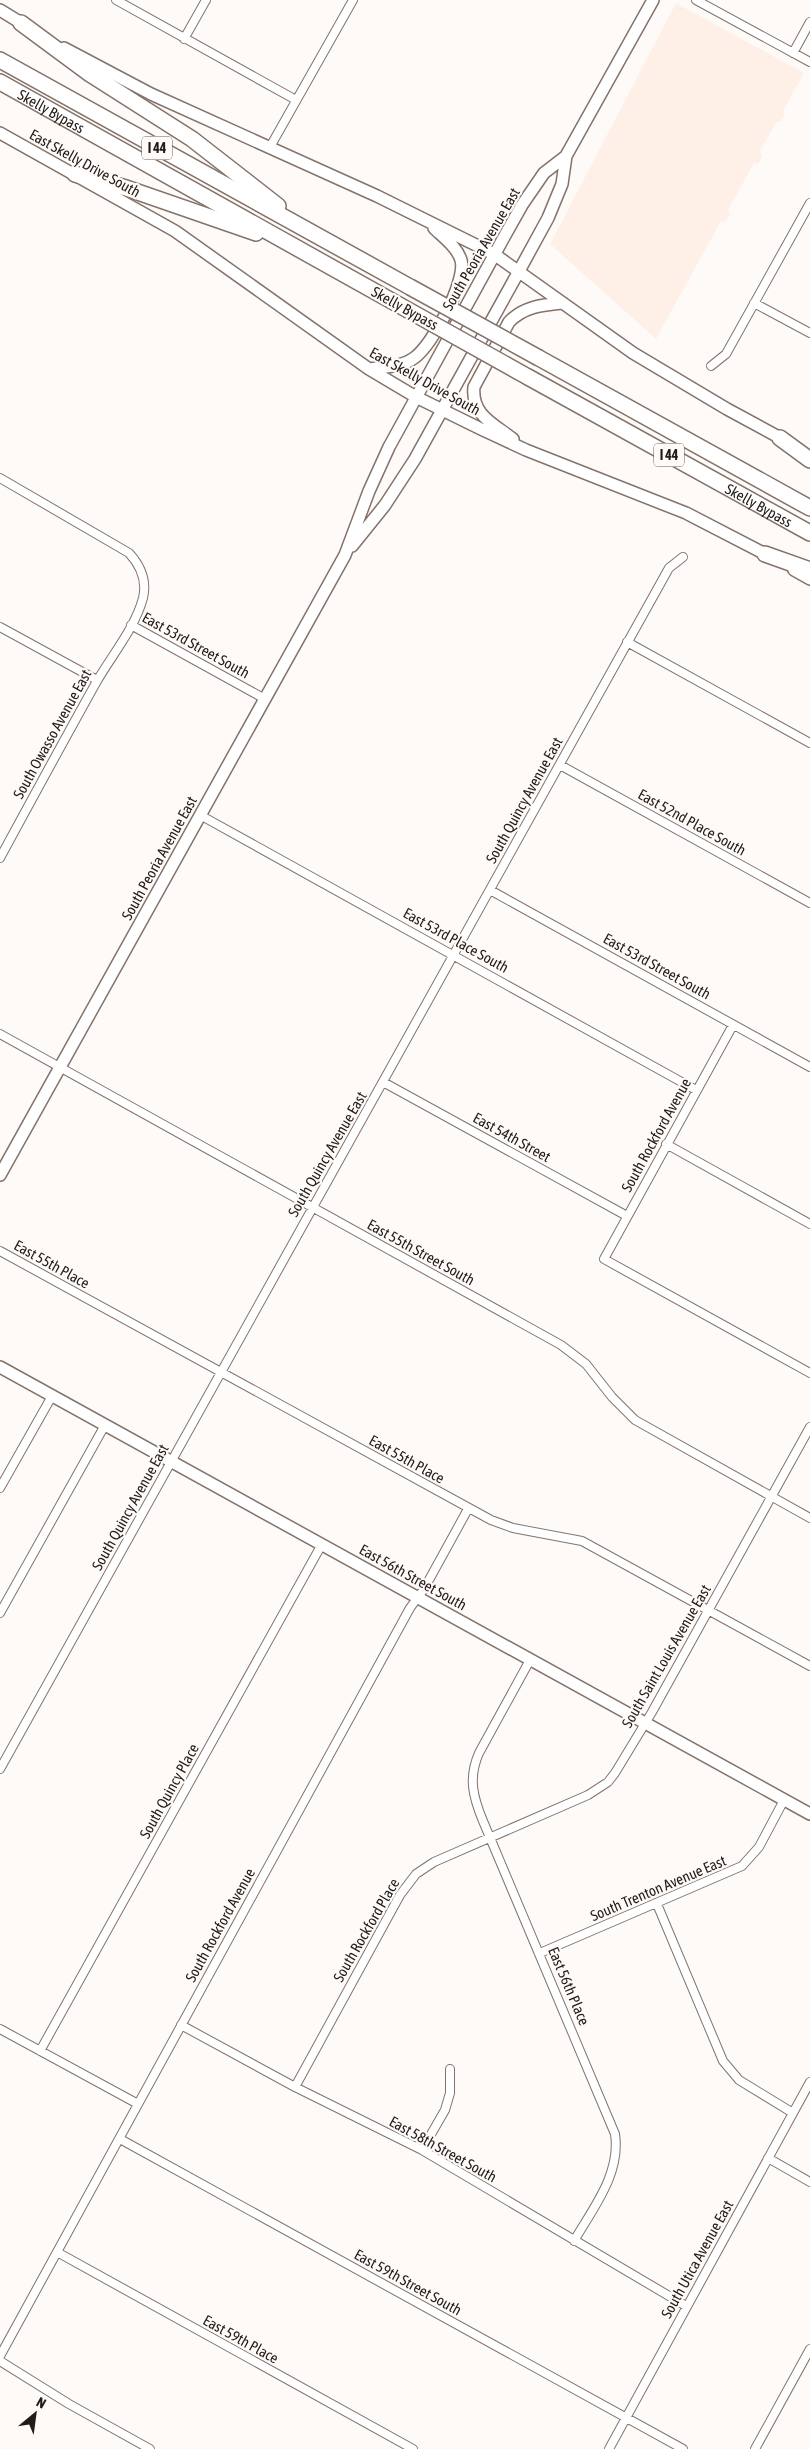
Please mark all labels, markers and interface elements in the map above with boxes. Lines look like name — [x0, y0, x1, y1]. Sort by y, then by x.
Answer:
street label: Skelly Bypass — [15, 85, 88, 136]
street label: East Skelly Drive South — [27, 126, 143, 200]
road number: I 44 — [142, 136, 172, 160]
street label: South Peoria Avenue East — [439, 185, 523, 313]
street label: Skelly Bypass — [369, 283, 441, 333]
street label: East Skelly Drive South — [367, 344, 483, 418]
road number: I 44 — [654, 444, 684, 466]
street label: Skelly Bypass — [723, 480, 795, 530]
street label: East 53rd Street South — [139, 609, 253, 681]
street label: South Owasso Avenue East — [9, 666, 95, 802]
street label: South Quincy Avenue East — [482, 734, 566, 866]
street label: East 52nd Place South — [635, 785, 749, 859]
street label: South Peoria Avenue East — [118, 793, 200, 923]
street label: East 53rd Place South — [400, 904, 512, 976]
street label: East 53rd Street South — [600, 930, 714, 1002]
street label: South Rockford Avenue — [618, 1075, 694, 1195]
street label: South Quincy Avenue East — [284, 1089, 370, 1219]
street label: East 54th Street — [470, 1109, 554, 1165]
street label: East 55th Street South — [364, 1215, 478, 1289]
street label: East 55th Place — [11, 1236, 93, 1292]
street label: East 55th Place — [366, 1431, 448, 1487]
street label: South Quincy Avenue East — [88, 1441, 172, 1573]
street label: East 56th Street South — [356, 1540, 470, 1614]
street label: South Saint Louis Avenue East — [618, 1582, 714, 1730]
street label: South Quincy Place — [136, 1741, 202, 1841]
street label: South Trenton Avenue East — [588, 1852, 728, 1924]
street label: South Rockford Avenue — [182, 1865, 258, 1985]
street label: South Rockford Place — [330, 1875, 403, 1985]
street label: East 56th Place — [545, 1944, 593, 2028]
street label: East 58th Street South — [386, 2112, 500, 2186]
street label: South Utica Avenue East — [658, 2197, 736, 2321]
street label: East 59th Street South — [351, 2245, 465, 2319]
street label: East 59th Place — [200, 2311, 282, 2367]
north arrow — [10, 2389, 60, 2439]
text: N — [34, 2394, 49, 2412]

